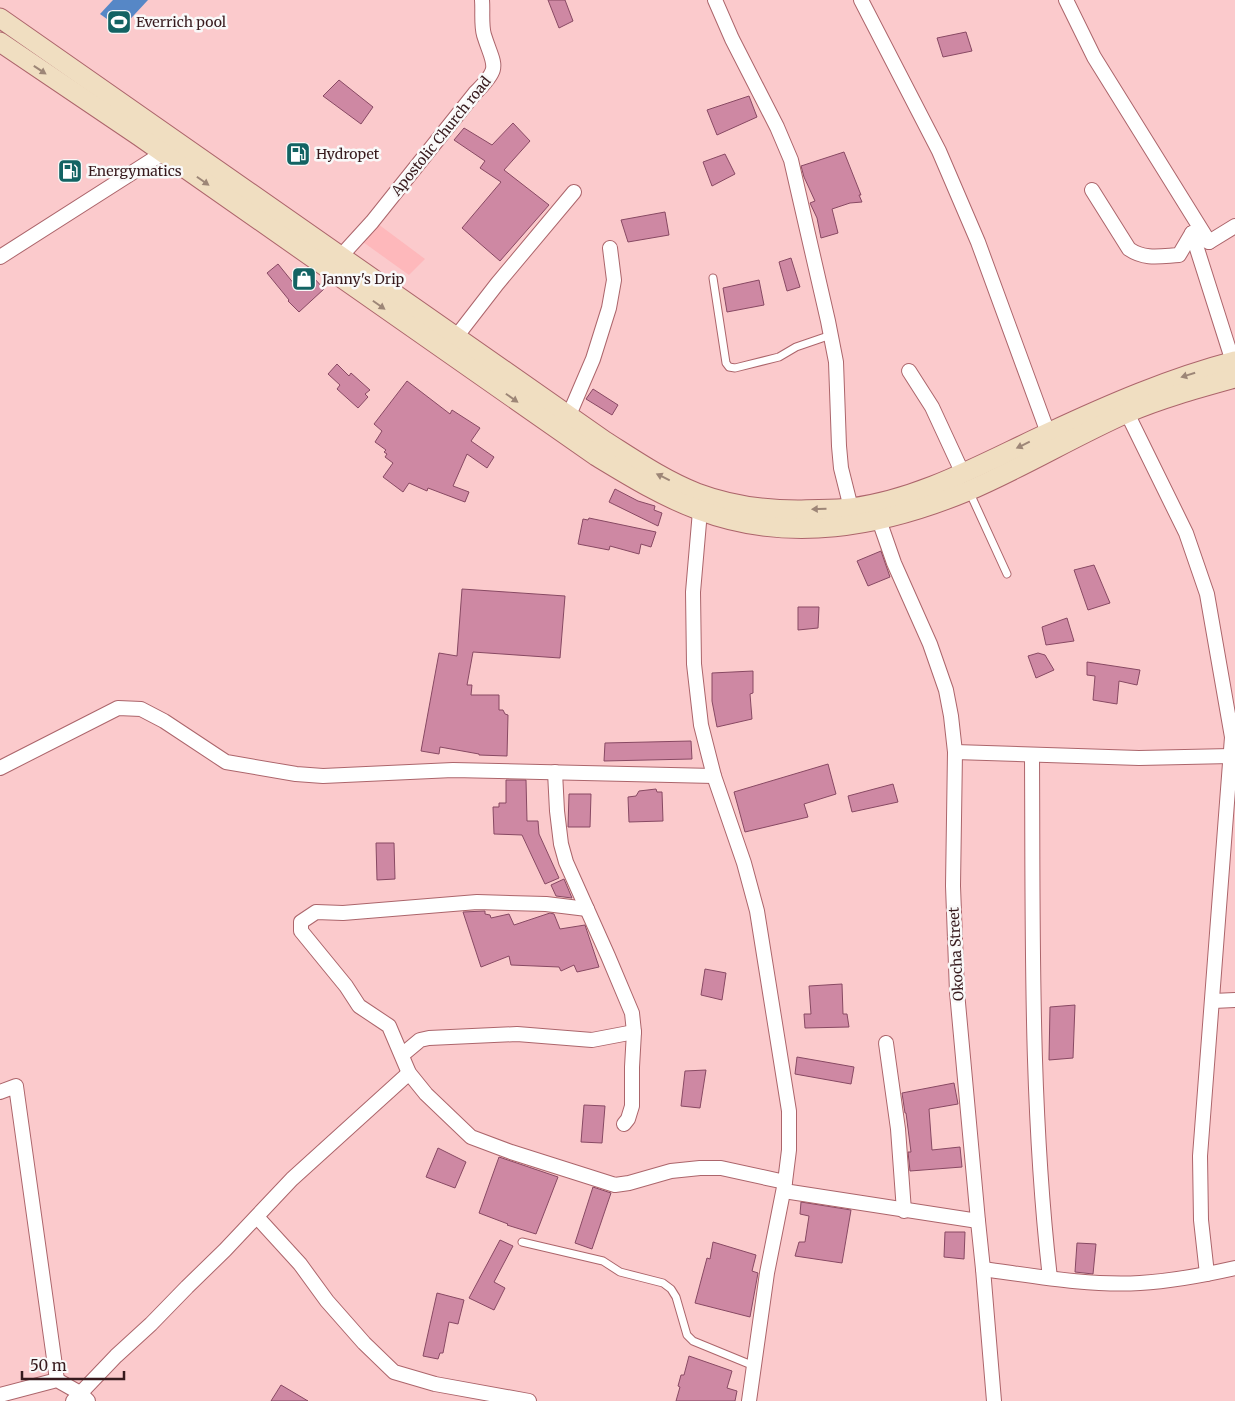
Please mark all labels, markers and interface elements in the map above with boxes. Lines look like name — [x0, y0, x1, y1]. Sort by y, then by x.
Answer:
sports icon: Everrich pool — [106, 9, 132, 35]
place label: Everrich pool — [136, 13, 227, 31]
one-way arrow — [34, 65, 47, 74]
street label: Apostolic Church road — [387, 72, 495, 200]
fuel station icon: Hydropet — [285, 141, 311, 167]
place label: Hydropet — [316, 145, 380, 163]
fuel station icon: Energymatics — [57, 158, 83, 184]
place label: Energymatics — [88, 162, 182, 180]
one-way arrow — [196, 176, 210, 186]
shop icon: Janny's Drip — [291, 266, 317, 292]
place label: Janny's Drip — [321, 270, 404, 288]
one-way arrow — [373, 300, 386, 310]
one-way arrow — [1181, 372, 1196, 380]
one-way arrow — [506, 393, 519, 403]
one-way arrow — [1016, 441, 1030, 449]
one-way arrow — [655, 472, 670, 481]
one-way arrow — [811, 505, 827, 513]
street label: Okocha Street — [945, 906, 967, 1001]
scale bar — [22, 1348, 125, 1380]
text: 50 m — [30, 1356, 67, 1375]

